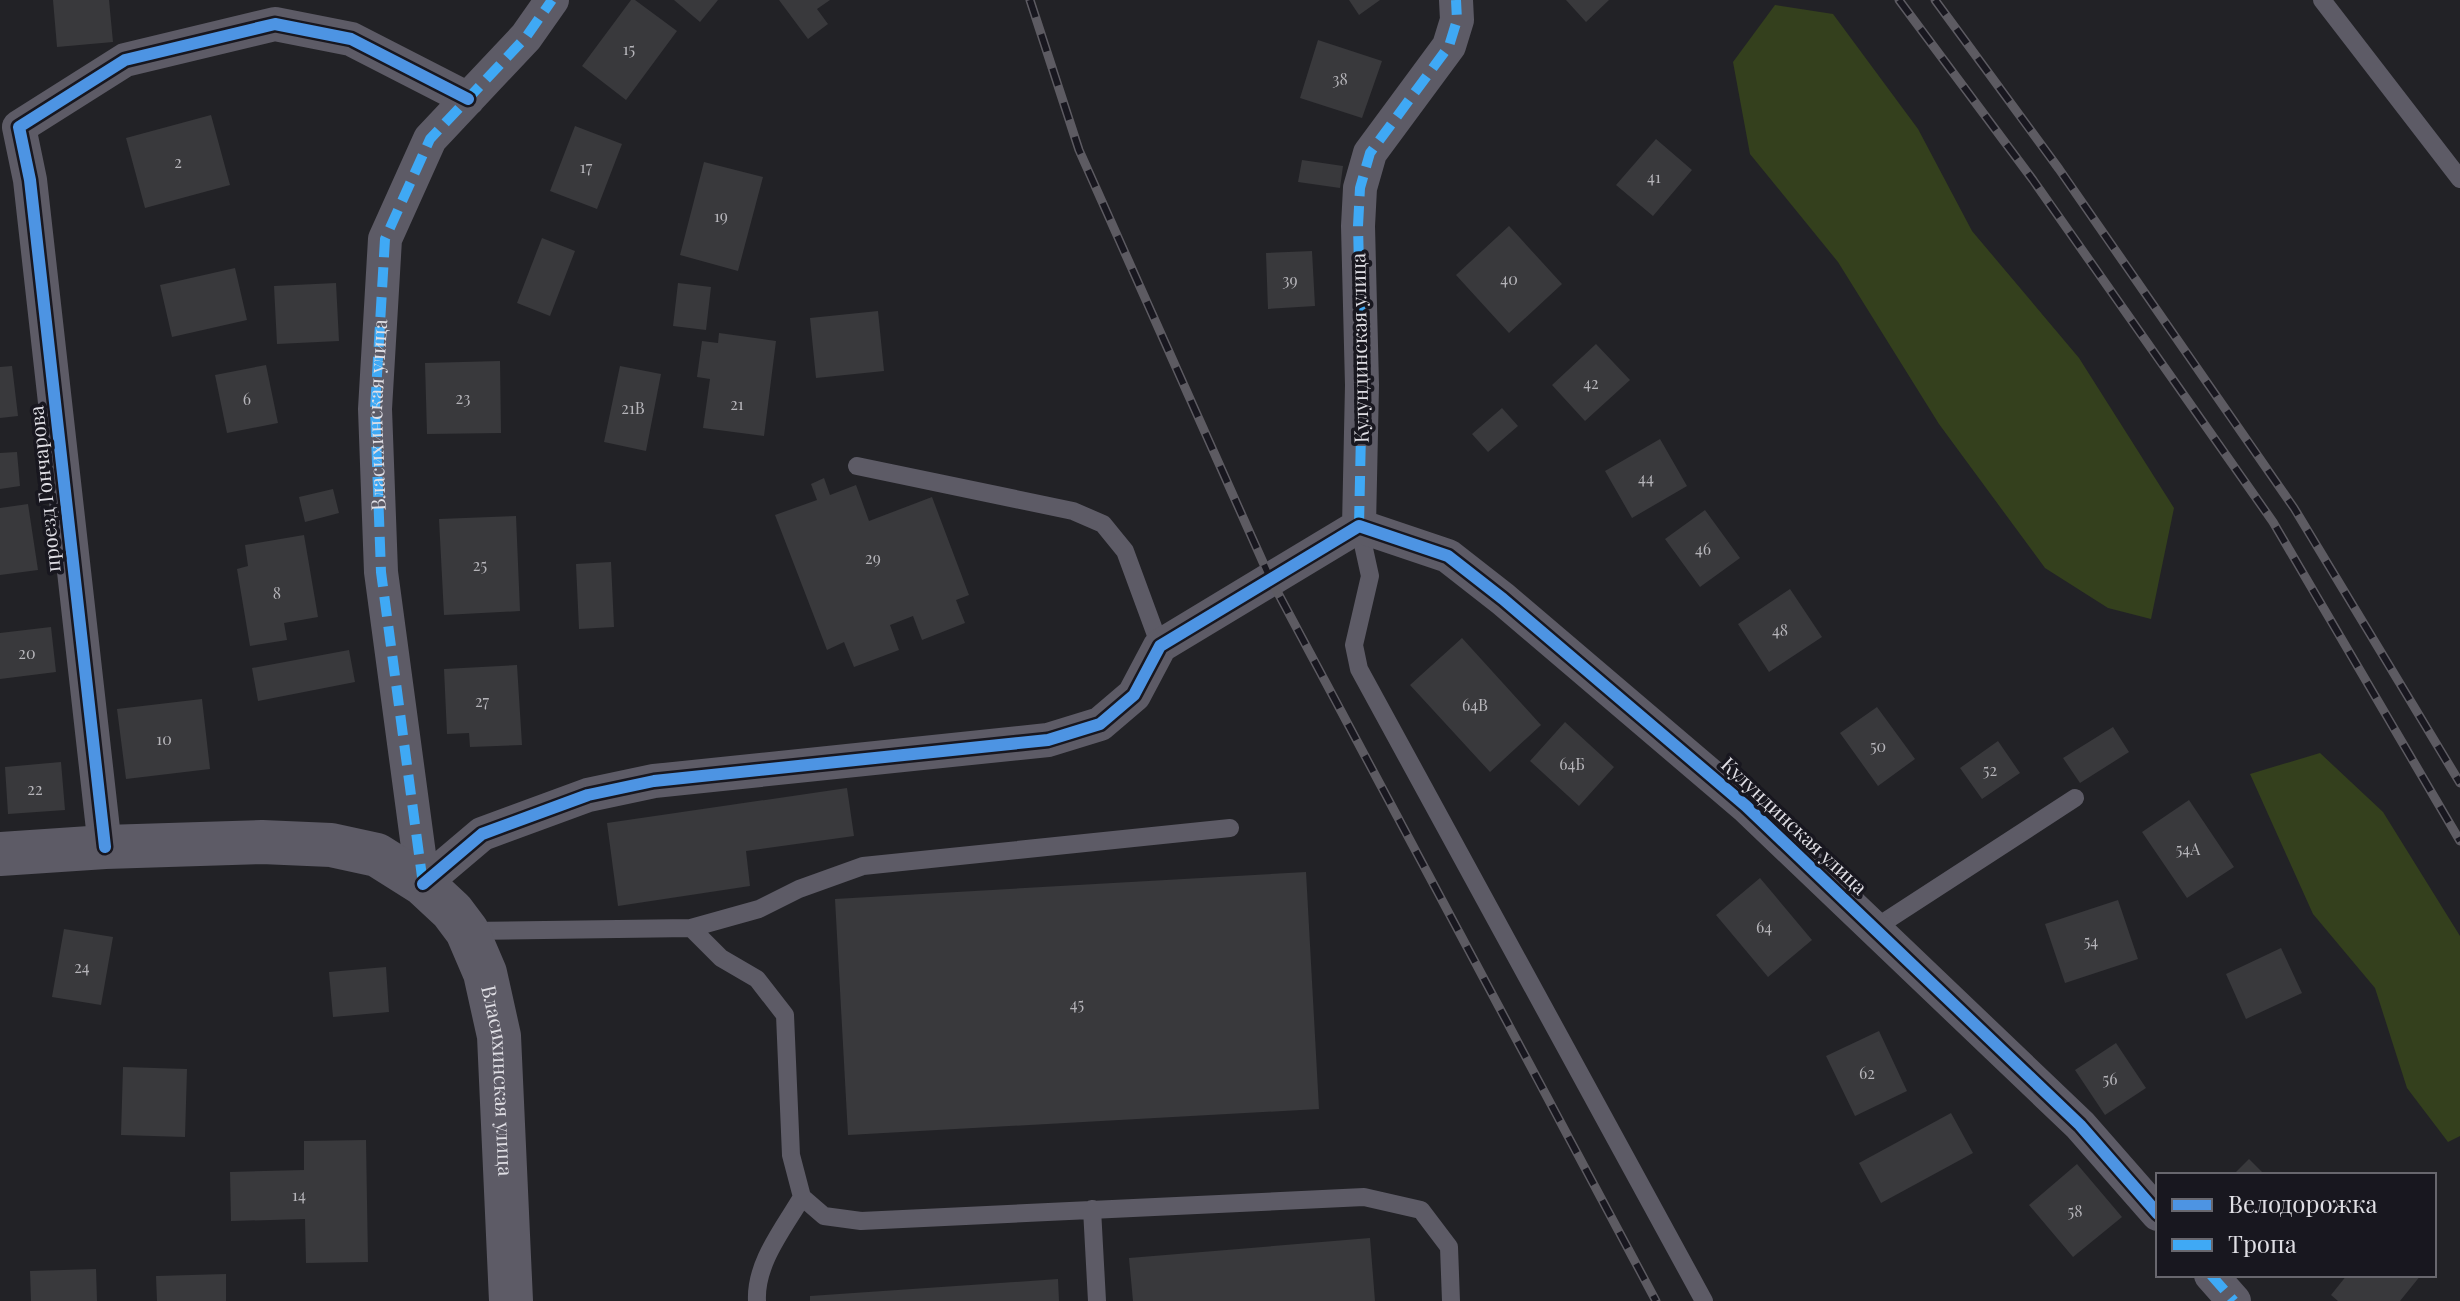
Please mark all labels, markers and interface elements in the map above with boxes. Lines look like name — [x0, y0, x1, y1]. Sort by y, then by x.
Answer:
house number: 15 — [623, 38, 635, 59]
house number: 38 — [1332, 68, 1348, 89]
house number: 2 — [174, 151, 182, 172]
house number: 17 — [580, 156, 593, 177]
house number: 41 — [1647, 166, 1661, 187]
house number: 19 — [714, 205, 728, 226]
street label: Кулундинская улица — [1343, 253, 1374, 443]
house number: 40 — [1500, 268, 1518, 289]
house number: 39 — [1282, 269, 1298, 290]
street label: Власихинская улица — [360, 318, 392, 511]
house number: 42 — [1583, 372, 1599, 393]
house number: 23 — [456, 387, 470, 408]
house number: 6 — [243, 388, 251, 409]
house number: 21 — [730, 393, 744, 414]
house number: 21В — [621, 397, 645, 418]
street label: проезд Гончарова — [21, 405, 66, 574]
house number: 44 — [1638, 467, 1654, 488]
house number: 46 — [1695, 538, 1711, 559]
house number: 29 — [865, 547, 881, 568]
house number: 25 — [473, 554, 487, 575]
house number: 8 — [273, 582, 281, 603]
house number: 48 — [1772, 619, 1788, 640]
house number: 20 — [18, 642, 36, 663]
house number: 27 — [475, 690, 490, 711]
house number: 64В — [1462, 694, 1488, 715]
house number: 10 — [156, 728, 172, 749]
house number: 50 — [1870, 735, 1886, 756]
street label: Кулундинская улица — [1716, 750, 1874, 900]
house number: 64Б — [1559, 753, 1585, 774]
house number: 52 — [1983, 759, 1997, 780]
house number: 22 — [27, 778, 43, 799]
house number: 54А — [2176, 838, 2201, 859]
house number: 64 — [1756, 916, 1772, 937]
house number: 54 — [2084, 930, 2098, 951]
house number: 24 — [74, 956, 90, 977]
street label: Власихинская улица — [476, 982, 520, 1177]
house number: 45 — [1070, 993, 1084, 1014]
house number: 62 — [1859, 1062, 1875, 1083]
house number: 56 — [2103, 1068, 2117, 1089]
legend — [2156, 1173, 2436, 1277]
house number: 14 — [292, 1184, 306, 1205]
text: Велодорожка — [2228, 1187, 2378, 1219]
house number: 58 — [2068, 1200, 2082, 1221]
text: Тропа — [2228, 1227, 2297, 1259]

